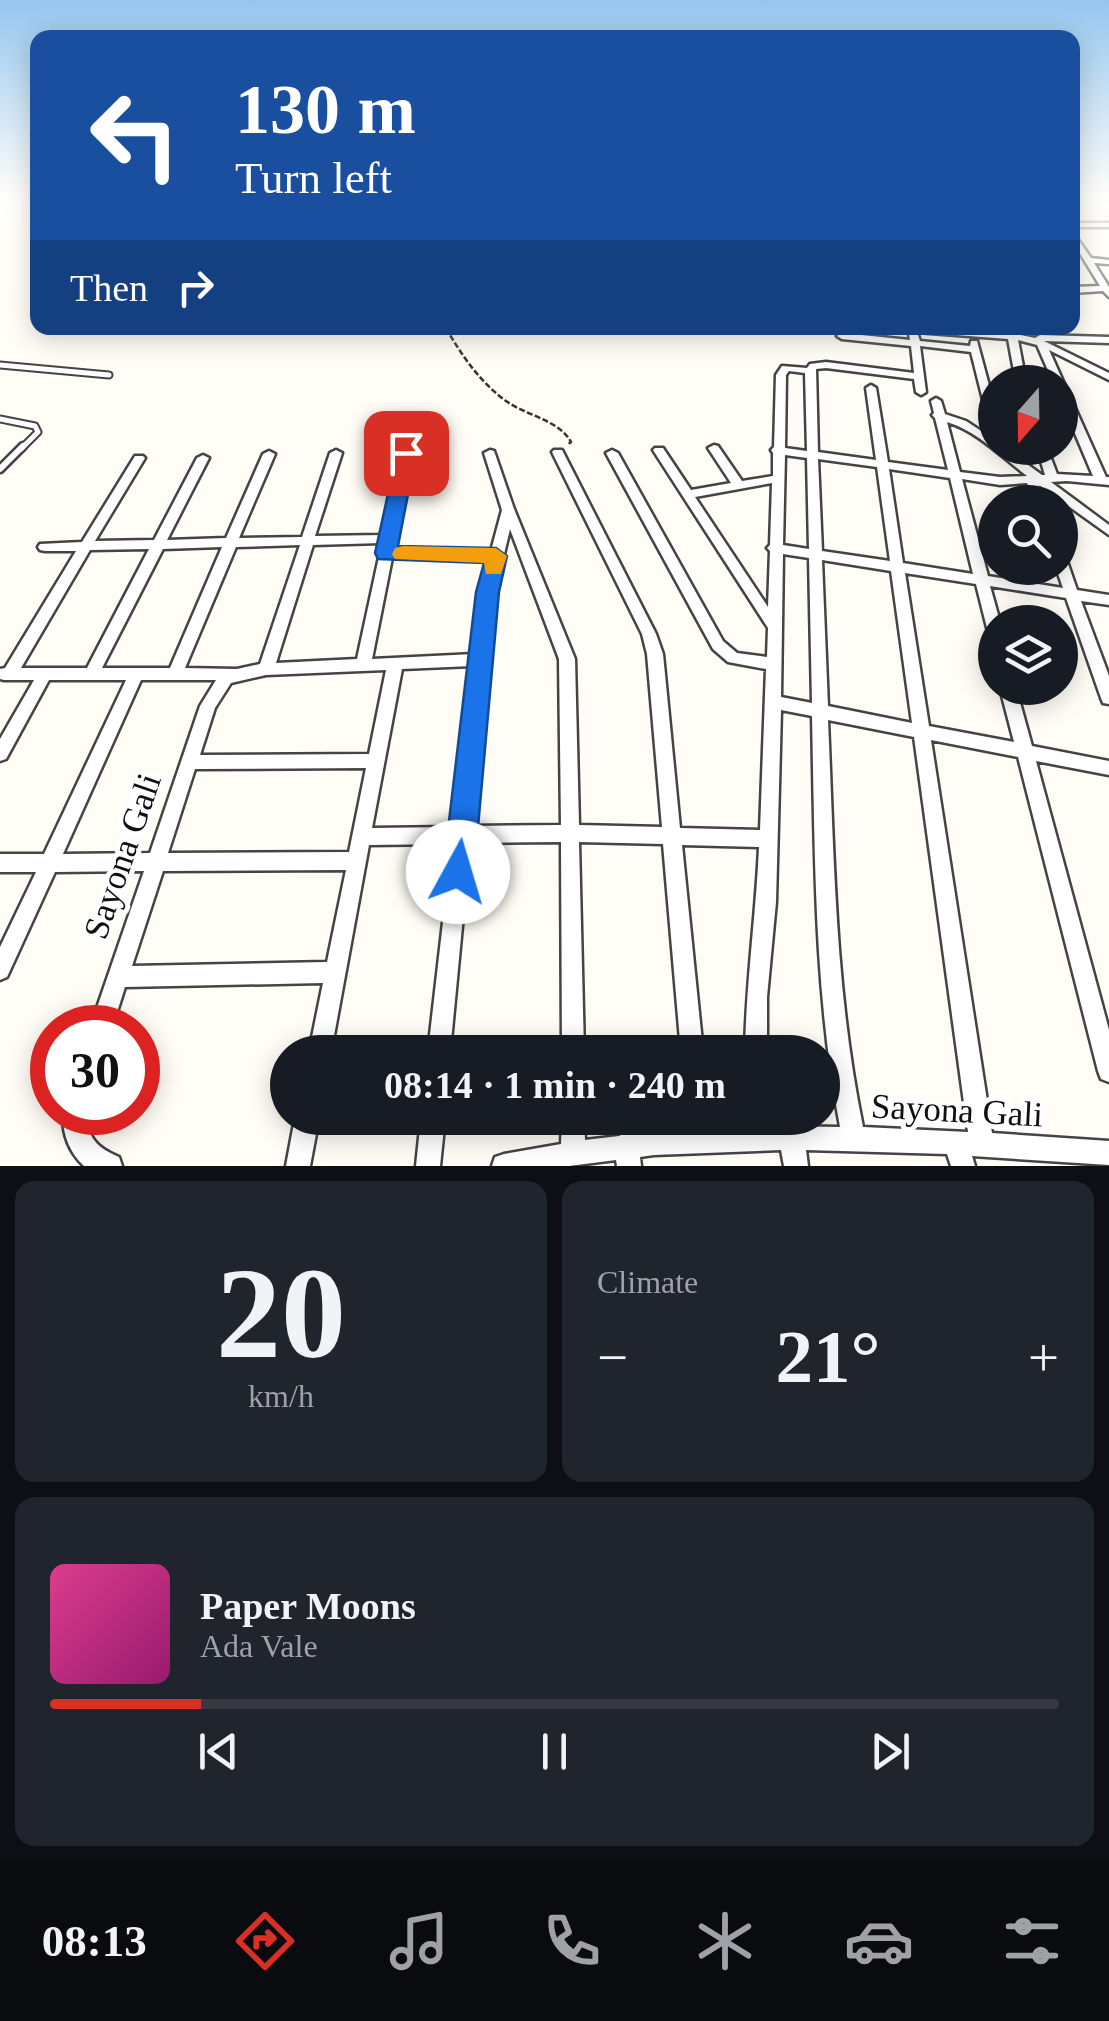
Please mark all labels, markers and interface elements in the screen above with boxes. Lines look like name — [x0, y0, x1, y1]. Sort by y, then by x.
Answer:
icon: left — [70, 70, 200, 200]
text: 130 m — [235, 71, 416, 148]
text: Turn left — [235, 153, 392, 203]
icon: right — [168, 260, 223, 315]
text: Then — [70, 267, 148, 309]
north arrow — [978, 365, 1078, 465]
map controls — [978, 365, 1078, 705]
pin — [364, 411, 449, 496]
icon: arrive — [379, 426, 434, 481]
button: search — [978, 485, 1078, 585]
button: layers — [978, 605, 1078, 705]
street label: Sayona Gali — [76, 768, 169, 944]
position arrow — [406, 820, 510, 924]
speed limit sign: 30 — [30, 1005, 160, 1135]
text: 08:14 · 1 min · 240 m — [384, 1064, 726, 1106]
street label: Sayona Gali — [870, 1087, 1044, 1134]
text: 20 — [216, 1241, 346, 1385]
text: Climate — [597, 1264, 698, 1300]
text: 21° — [776, 1315, 881, 1398]
text: − — [597, 1327, 628, 1388]
text: + — [1028, 1327, 1059, 1388]
text: km/h — [248, 1378, 314, 1414]
text: Paper Moons — [200, 1585, 416, 1627]
text: Ada Vale — [200, 1628, 318, 1664]
icon: previous — [191, 1724, 246, 1779]
icon: pause — [527, 1724, 582, 1779]
icon: next — [863, 1724, 918, 1779]
icon: directions — [230, 1906, 300, 1976]
icon: music — [384, 1906, 454, 1976]
icon: phone — [537, 1906, 607, 1976]
icon: climate — [690, 1906, 760, 1976]
icon: car — [844, 1906, 914, 1976]
icon: filters — [997, 1906, 1067, 1976]
text: 08:13 — [42, 1916, 147, 1966]

